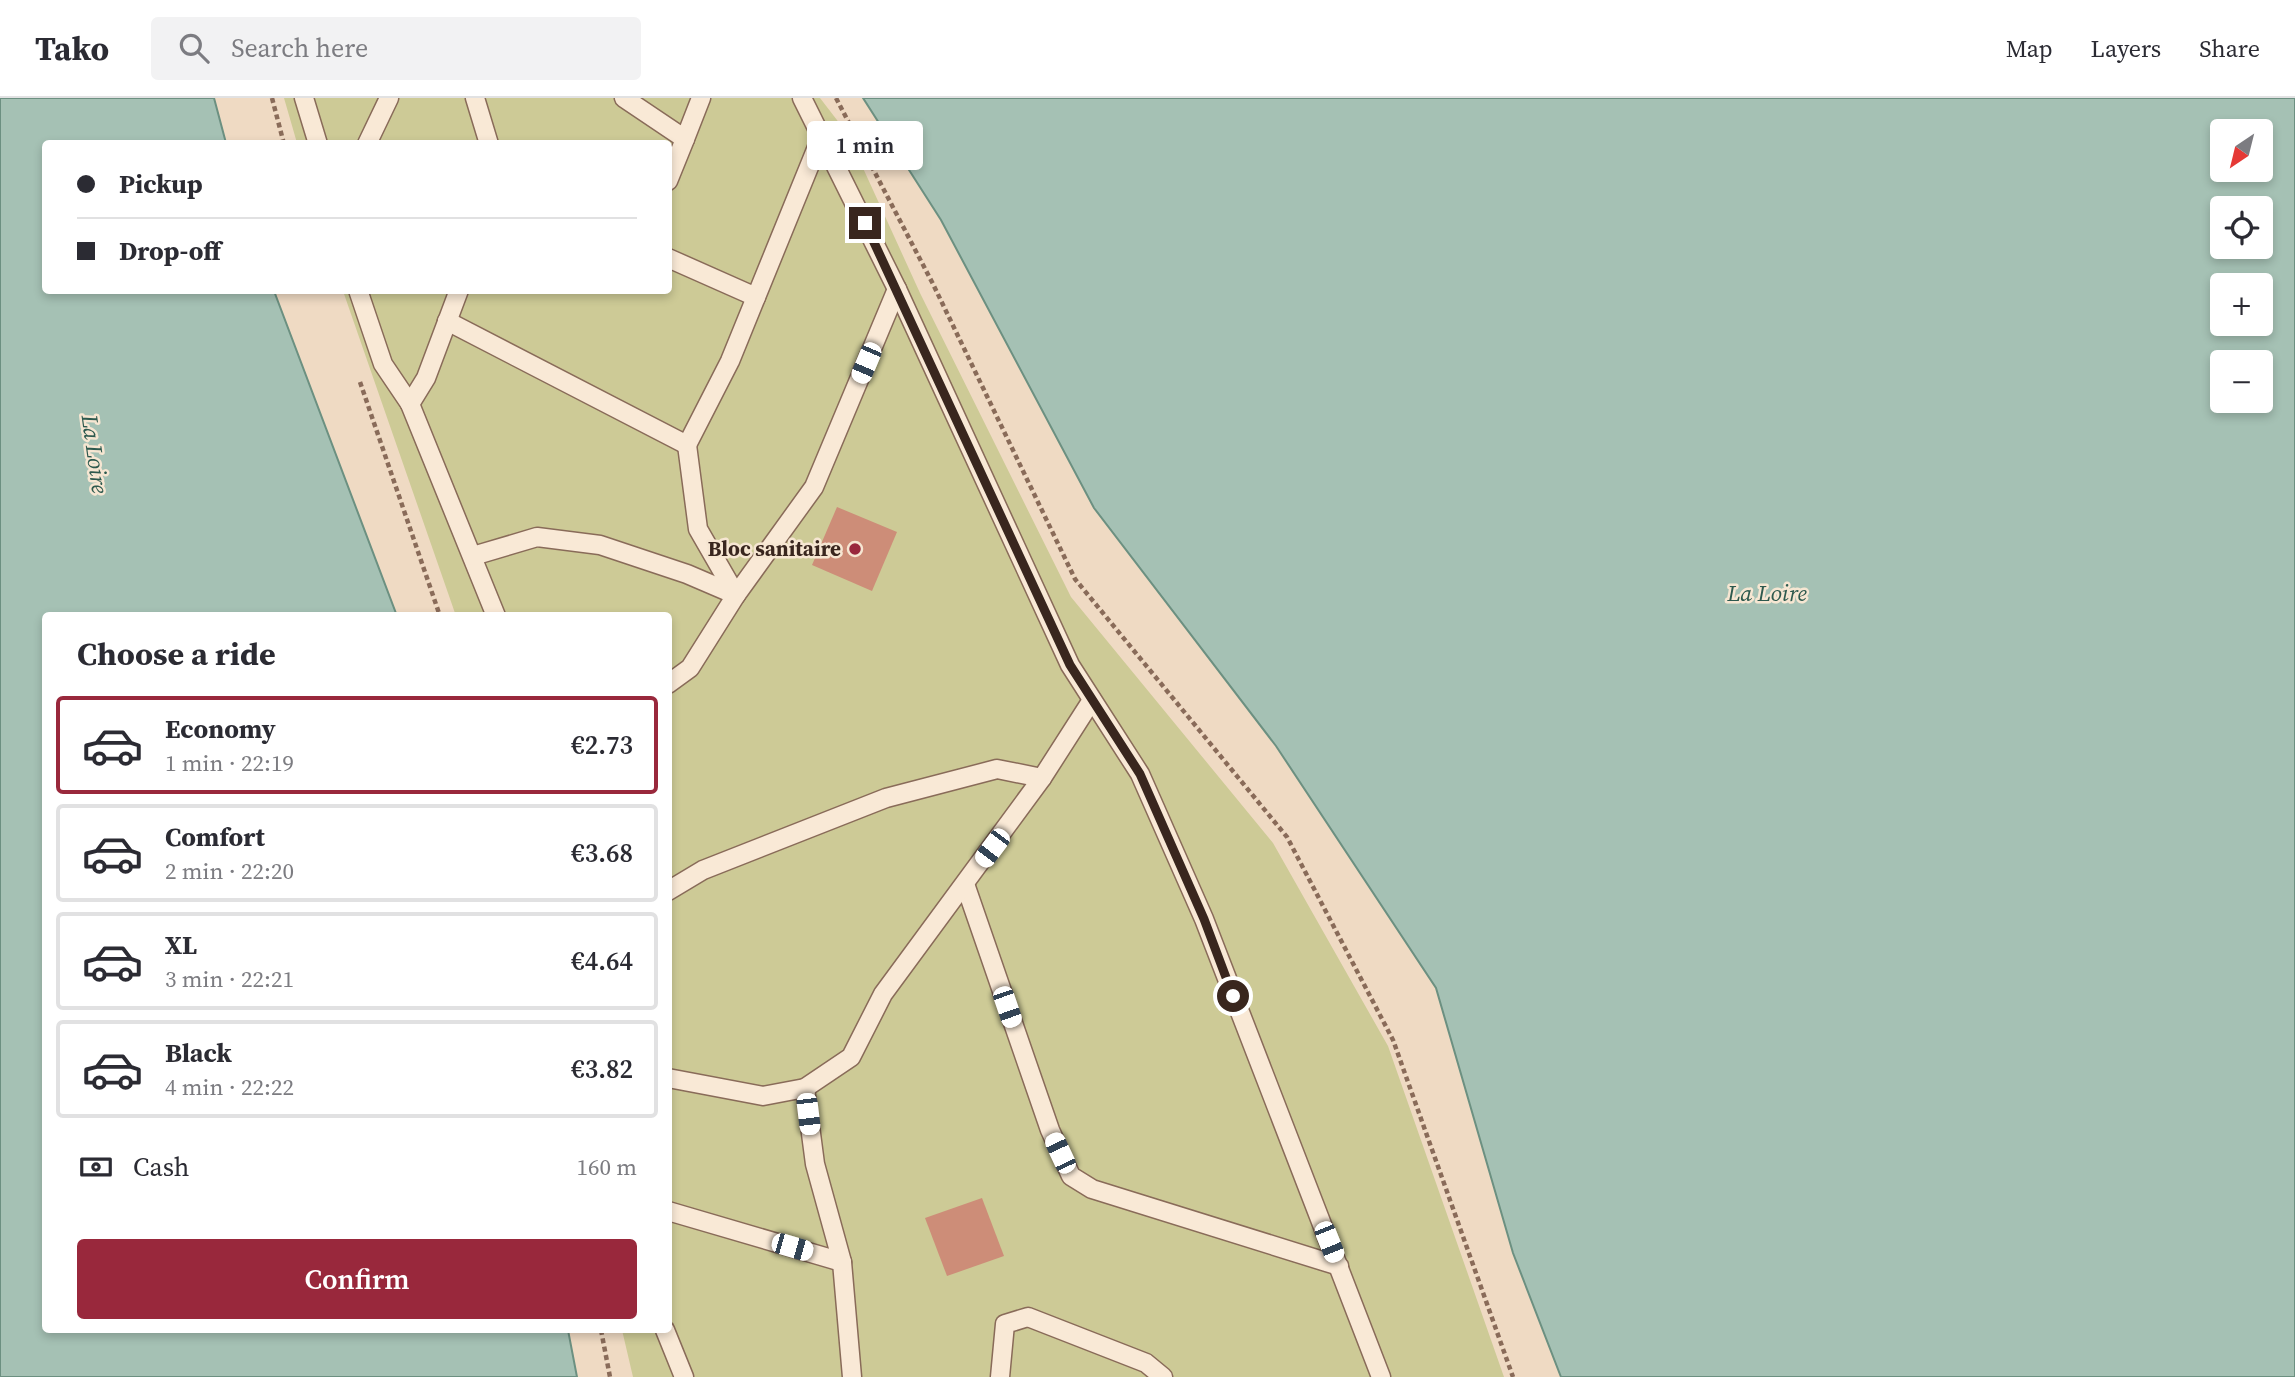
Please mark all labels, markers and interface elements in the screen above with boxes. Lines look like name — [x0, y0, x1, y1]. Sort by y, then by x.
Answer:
search box — [151, 17, 641, 80]
text: Tako — [35, 26, 109, 71]
icon: search — [175, 29, 213, 67]
text: Search here — [231, 30, 368, 66]
text: Map — [2006, 32, 2053, 65]
text: Layers — [2091, 32, 2161, 65]
text: Share — [2199, 32, 2260, 65]
north arrow — [2210, 119, 2273, 182]
map controls — [2210, 119, 2273, 413]
callout: 1 min — [807, 122, 923, 170]
text: 1 min — [835, 129, 895, 161]
text: Pickup — [119, 166, 203, 202]
button: locate — [2210, 196, 2273, 259]
route end — [849, 207, 881, 239]
text: Drop-off — [119, 233, 221, 269]
button: + — [2210, 273, 2273, 336]
car — [849, 340, 884, 386]
button: − — [2210, 350, 2273, 413]
water label: La Loire — [73, 411, 116, 496]
place label: Bloc sanitaire — [708, 534, 841, 563]
marker: Bloc sanitaire — [847, 541, 863, 557]
water label: La Loire — [1726, 577, 1808, 609]
text: Choose a ride — [77, 632, 276, 676]
text: Economy — [165, 711, 276, 747]
icon: car — [81, 714, 144, 777]
text: €2.73 — [571, 727, 633, 763]
text: 1 min · 22:19 — [165, 747, 294, 779]
text: Comfort — [165, 819, 265, 855]
icon: car — [81, 822, 144, 885]
car — [971, 825, 1014, 871]
text: €3.68 — [571, 835, 633, 871]
text: 2 min · 22:20 — [165, 855, 294, 887]
text: XL — [165, 927, 197, 963]
icon: car — [81, 930, 144, 993]
text: €4.64 — [571, 943, 633, 979]
text: 3 min · 22:21 — [165, 963, 294, 995]
route start — [1217, 980, 1249, 1012]
car — [991, 984, 1024, 1030]
text: Black — [165, 1035, 232, 1071]
icon: car — [81, 1038, 144, 1101]
text: €3.82 — [571, 1051, 633, 1087]
text: 4 min · 22:22 — [165, 1071, 294, 1103]
car — [796, 1092, 821, 1136]
car — [1042, 1130, 1079, 1176]
icon: cash — [77, 1148, 115, 1186]
text: Cash — [133, 1149, 189, 1185]
text: 160 m — [576, 1151, 637, 1183]
car — [1312, 1219, 1347, 1265]
car — [769, 1231, 816, 1263]
button: Confirm — [77, 1239, 637, 1319]

